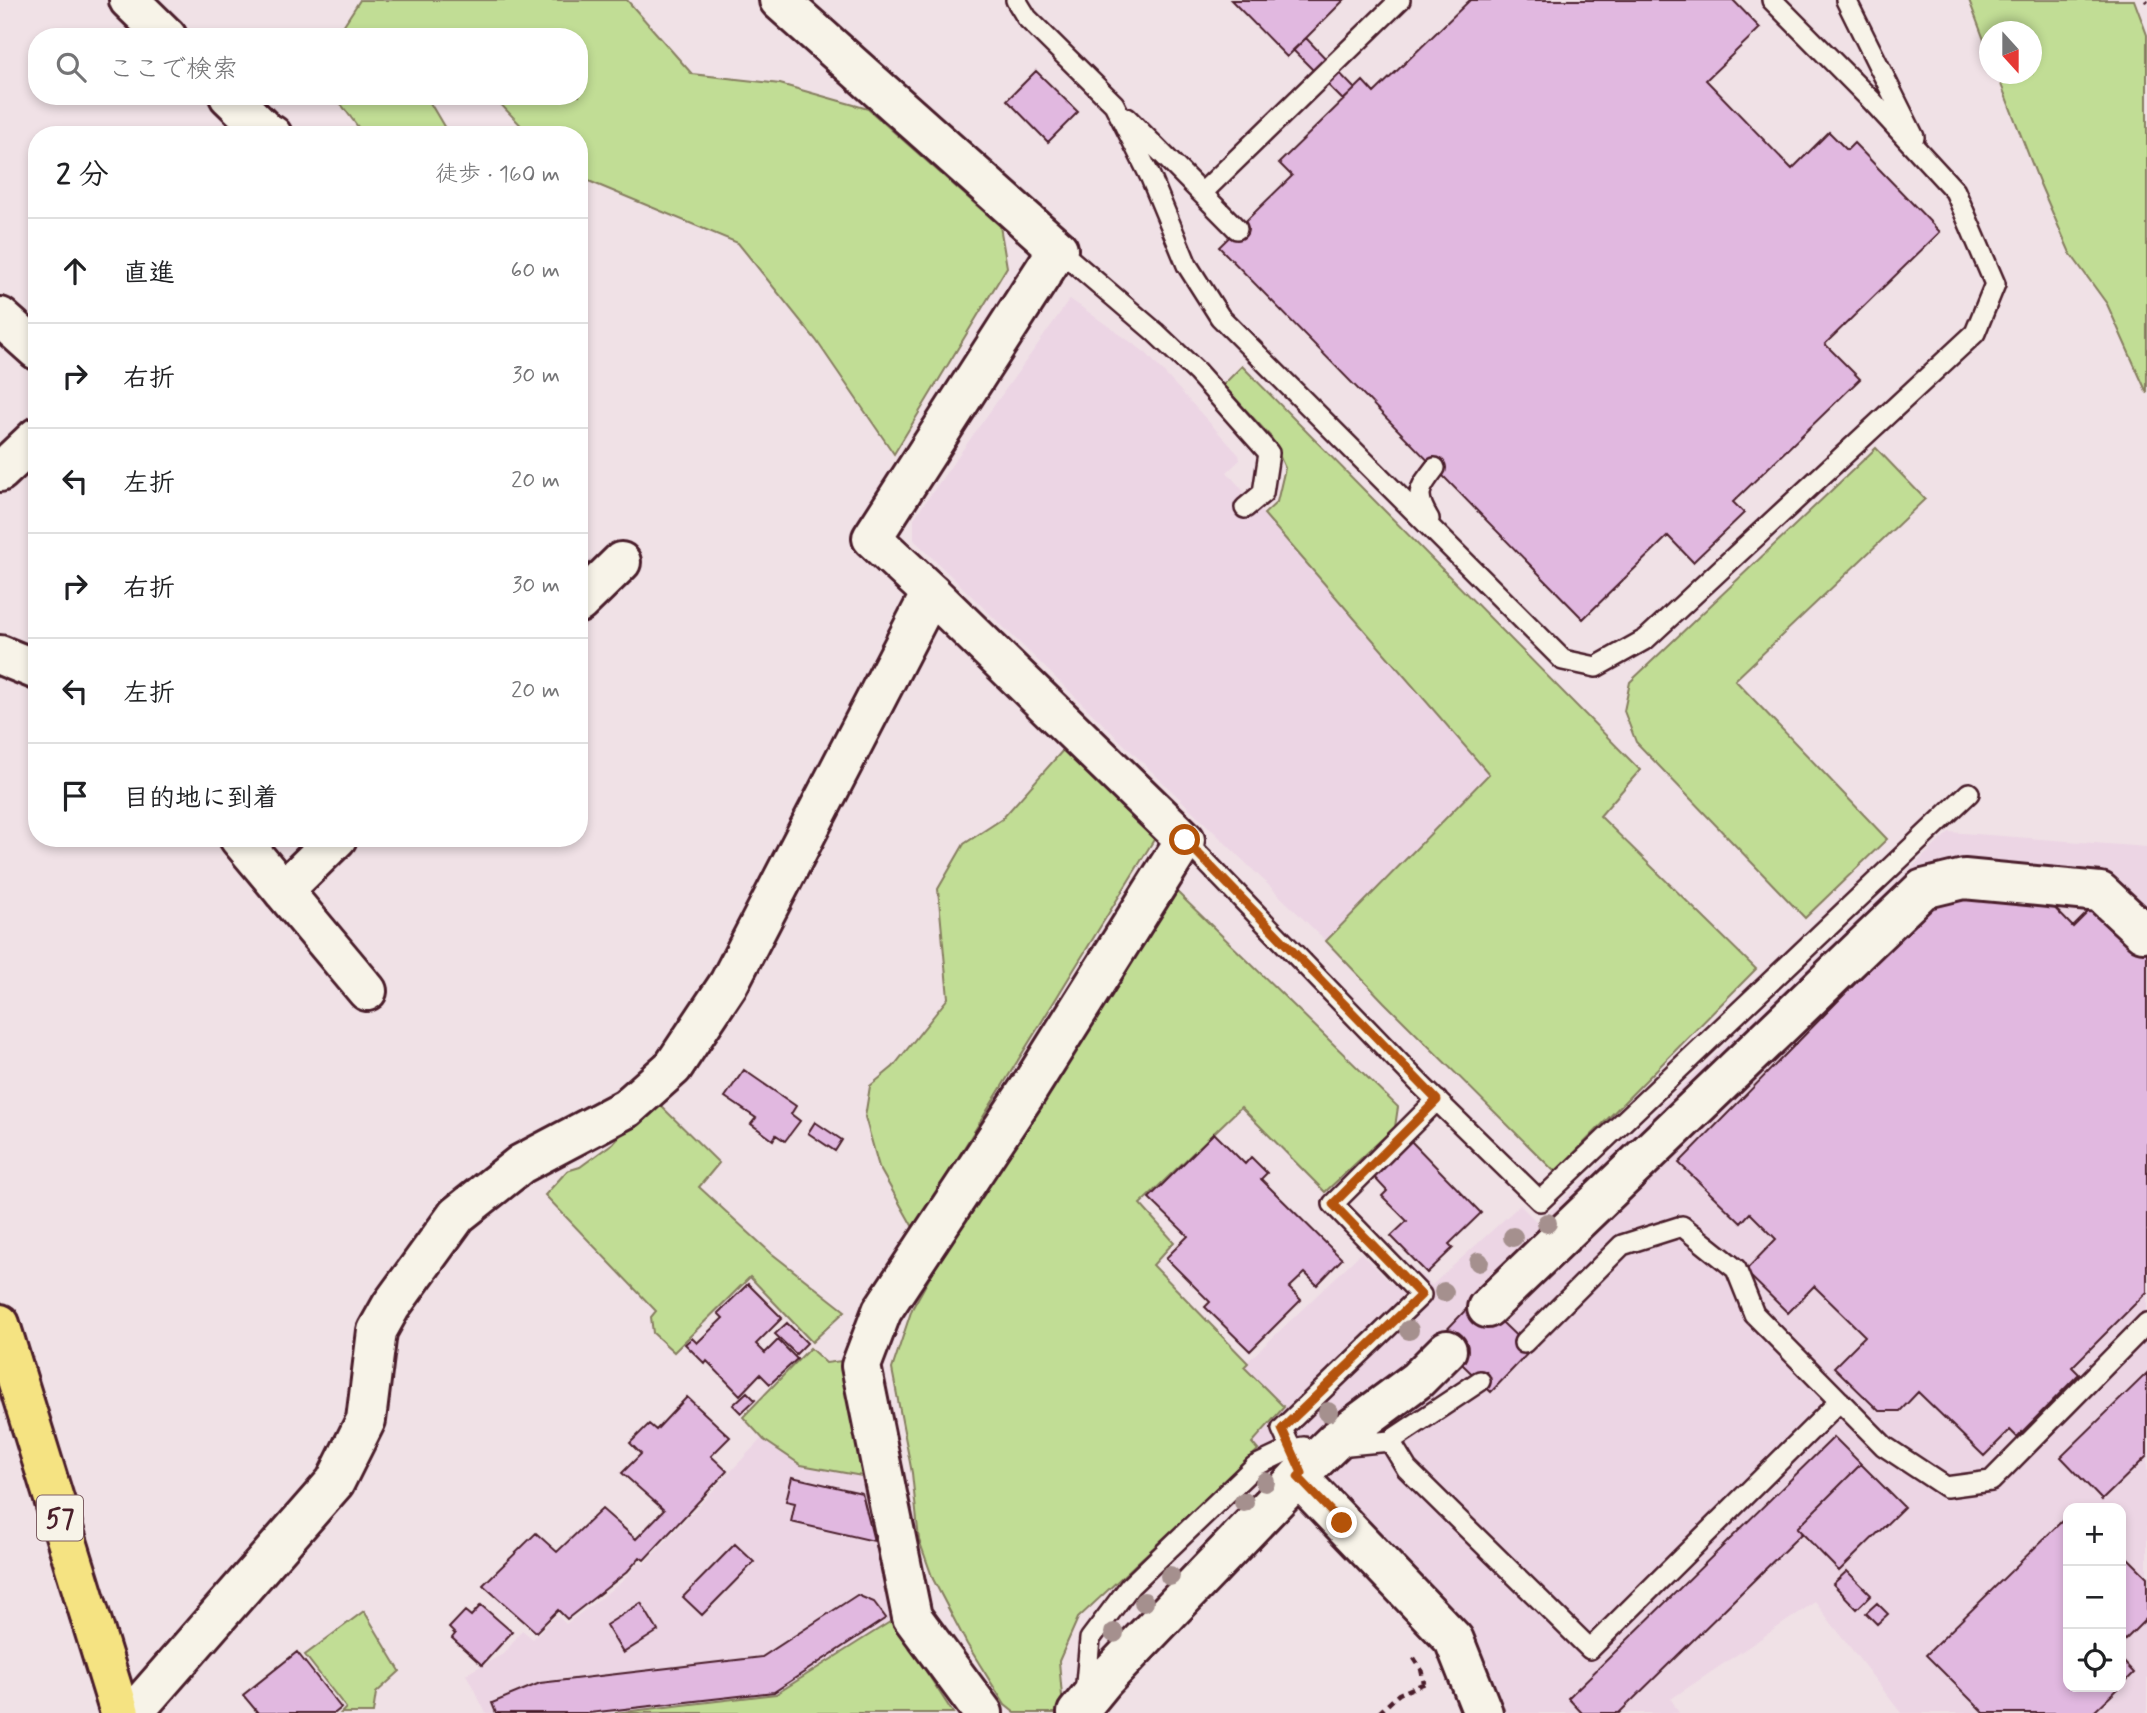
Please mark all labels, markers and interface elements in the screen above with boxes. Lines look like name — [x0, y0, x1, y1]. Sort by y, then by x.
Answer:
north arrow — [1979, 21, 2042, 84]
search box — [28, 28, 588, 105]
icon: search — [52, 48, 90, 86]
text: ここで検索 — [108, 53, 238, 87]
text: 2 分 — [56, 156, 109, 195]
text: 徒歩 · 160 m — [435, 160, 560, 190]
icon: ahead — [56, 252, 94, 290]
text: 60 m — [511, 256, 560, 286]
text: 直進 — [123, 257, 175, 291]
icon: right — [56, 357, 94, 395]
text: 30 m — [512, 361, 560, 391]
text: 右折 — [123, 362, 175, 396]
icon: left — [56, 462, 94, 500]
text: 20 m — [511, 466, 560, 496]
text: 左折 — [123, 467, 175, 501]
icon: right — [56, 567, 94, 605]
text: 30 m — [512, 571, 560, 601]
text: 右折 — [123, 572, 175, 606]
icon: left — [56, 672, 94, 710]
text: 20 m — [511, 676, 560, 706]
text: 左折 — [123, 677, 175, 711]
icon: arrive — [56, 777, 94, 815]
text: 目的地に到着 — [123, 782, 279, 816]
route start — [1169, 824, 1200, 855]
road number: 57 — [37, 1496, 83, 1540]
map controls — [2063, 1503, 2126, 1692]
button: + — [2063, 1503, 2126, 1566]
route end — [1326, 1507, 1357, 1538]
button: − — [2063, 1566, 2126, 1629]
button: locate — [2063, 1629, 2126, 1692]

